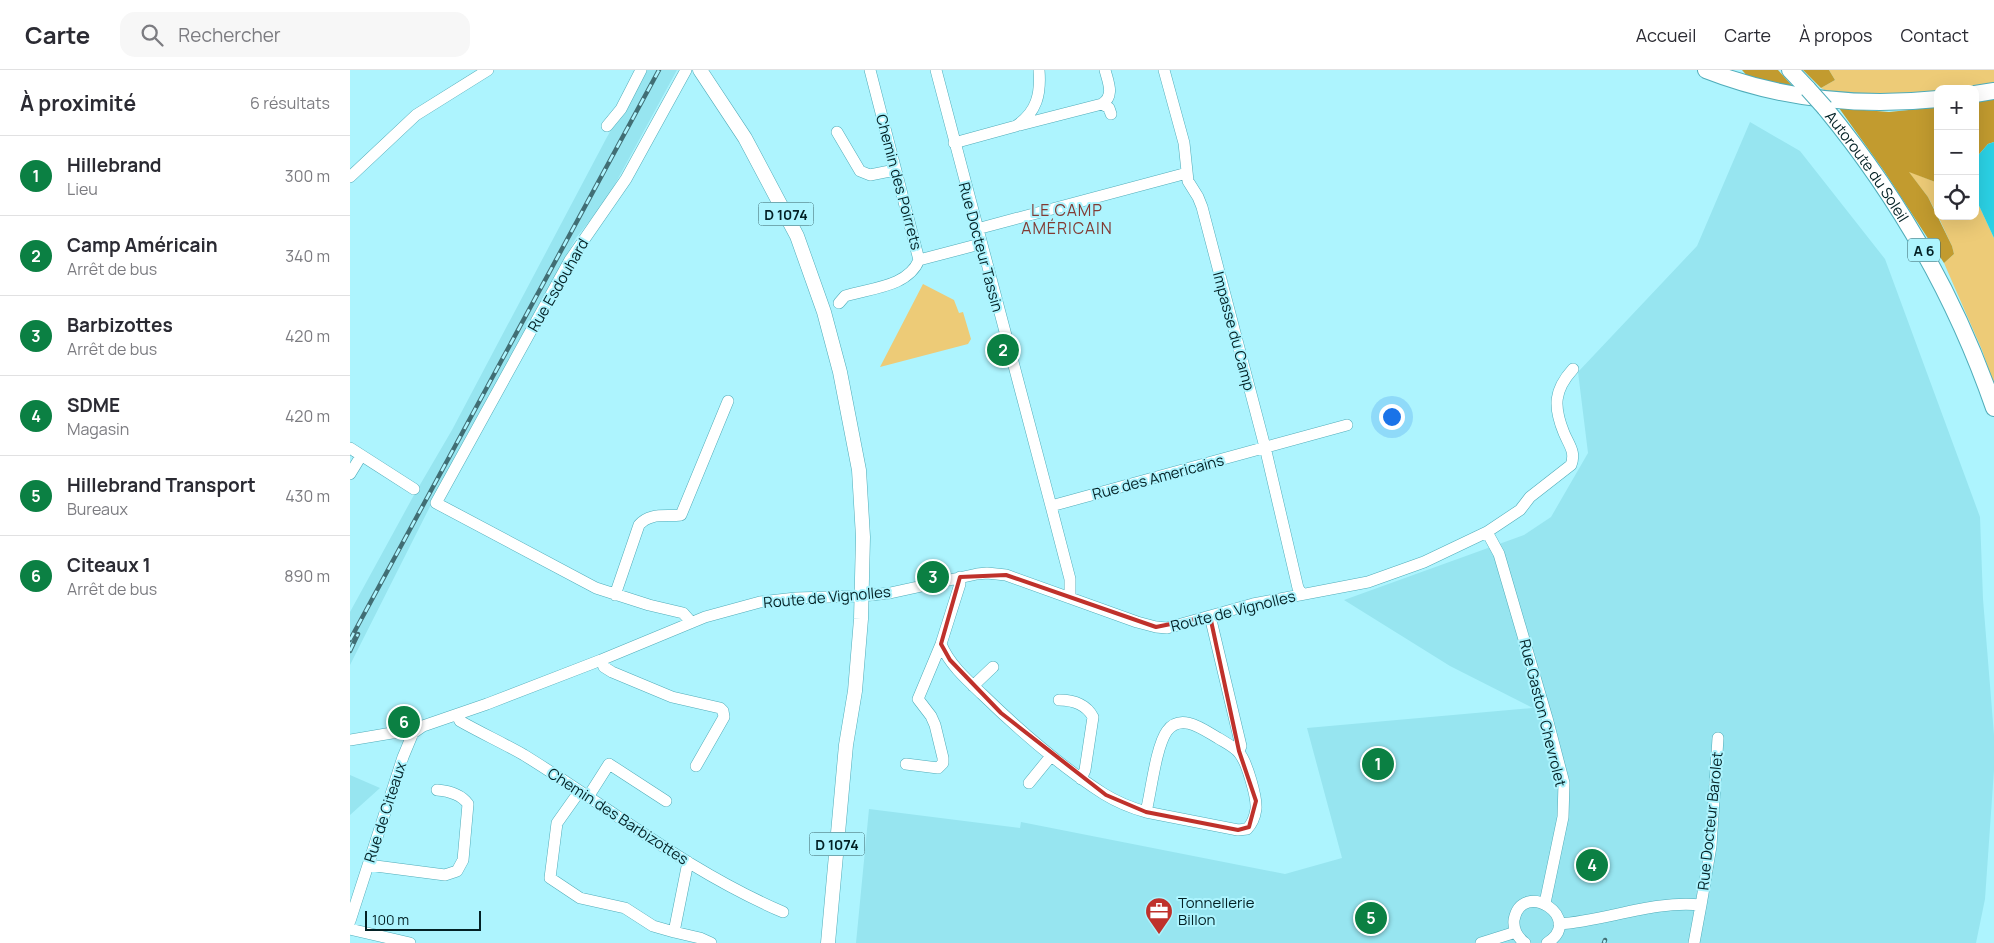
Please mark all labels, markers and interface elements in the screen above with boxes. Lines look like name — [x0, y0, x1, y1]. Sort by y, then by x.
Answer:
search box — [120, 12, 470, 57]
text: Carte — [25, 18, 90, 51]
icon: search — [138, 21, 166, 49]
text: Rechercher — [178, 22, 281, 48]
text: Accueil — [1636, 23, 1696, 47]
text: Carte — [1724, 23, 1771, 47]
text: À propos — [1799, 23, 1872, 47]
text: Contact — [1900, 23, 1969, 47]
map controls — [1934, 85, 1979, 220]
button: + — [1934, 85, 1979, 130]
text: À proximité — [20, 89, 136, 117]
text: 6 résultats — [250, 92, 330, 114]
street label: Autoroute du Soleil — [1821, 106, 1914, 226]
street label: Chemin des Poirrets — [871, 112, 927, 252]
button: − — [1934, 130, 1979, 175]
text: Hillebrand — [67, 152, 162, 178]
text: 1 — [32, 165, 40, 187]
text: 300 m — [285, 165, 330, 187]
button: locate — [1934, 175, 1979, 220]
text: Lieu — [67, 178, 98, 200]
street label: Rue Docteur Tassin — [954, 180, 1008, 314]
district label: LE CAMP AMÉRICAIN — [1021, 199, 1113, 239]
road number: D 1074 — [758, 202, 814, 226]
text: Camp Américain — [67, 232, 218, 258]
street label: Rue Esdouhard — [523, 234, 593, 336]
road number: A 6 — [1908, 238, 1940, 262]
text: 2 — [31, 245, 41, 267]
text: 340 m — [285, 245, 330, 267]
text: Arrêt de bus — [67, 258, 157, 280]
street label: Impasse du Camp — [1208, 269, 1260, 393]
text: Barbizottes — [67, 312, 173, 338]
text: 3 — [31, 325, 41, 347]
text: 420 m — [285, 325, 330, 347]
pin: 2 — [987, 331, 1019, 369]
text: Arrêt de bus — [67, 338, 157, 360]
text: SDME — [67, 392, 120, 418]
your location — [1379, 404, 1405, 430]
text: 4 — [31, 405, 41, 427]
text: 420 m — [285, 405, 330, 427]
text: Magasin — [67, 418, 129, 440]
street label: Rue des Americains — [1090, 449, 1226, 505]
text: Hillebrand Transport — [67, 472, 256, 498]
text: 5 — [31, 485, 41, 507]
text: 430 m — [285, 485, 330, 507]
text: Bureaux — [67, 498, 128, 520]
text: Citeaux 1 — [67, 552, 151, 578]
pin: 3 — [917, 558, 949, 596]
text: 6 — [31, 565, 41, 587]
text: 890 m — [284, 565, 330, 587]
text: Arrêt de bus — [67, 578, 157, 600]
street label: Route de Vignolles — [762, 581, 892, 613]
street label: Route de Vignolles — [1168, 585, 1298, 637]
street label: Rue Gaston Chevrolet — [1514, 637, 1572, 789]
pin: 6 — [388, 703, 420, 741]
pin: 1 — [1362, 745, 1394, 783]
street label: Rue Docteur Barolet — [1692, 751, 1728, 891]
street label: Rue de Citeaux — [359, 759, 411, 865]
street label: Chemin des Barbizottes — [543, 762, 693, 870]
road number: D 1074 — [810, 832, 864, 856]
pin: 4 — [1576, 846, 1608, 884]
place label: Tonnellerie Billon — [1178, 892, 1255, 930]
office icon: Tonnellerie Billon — [1144, 896, 1174, 935]
pin: 5 — [1355, 899, 1387, 937]
scale bar — [365, 908, 481, 931]
text: 100 m — [372, 910, 409, 929]

